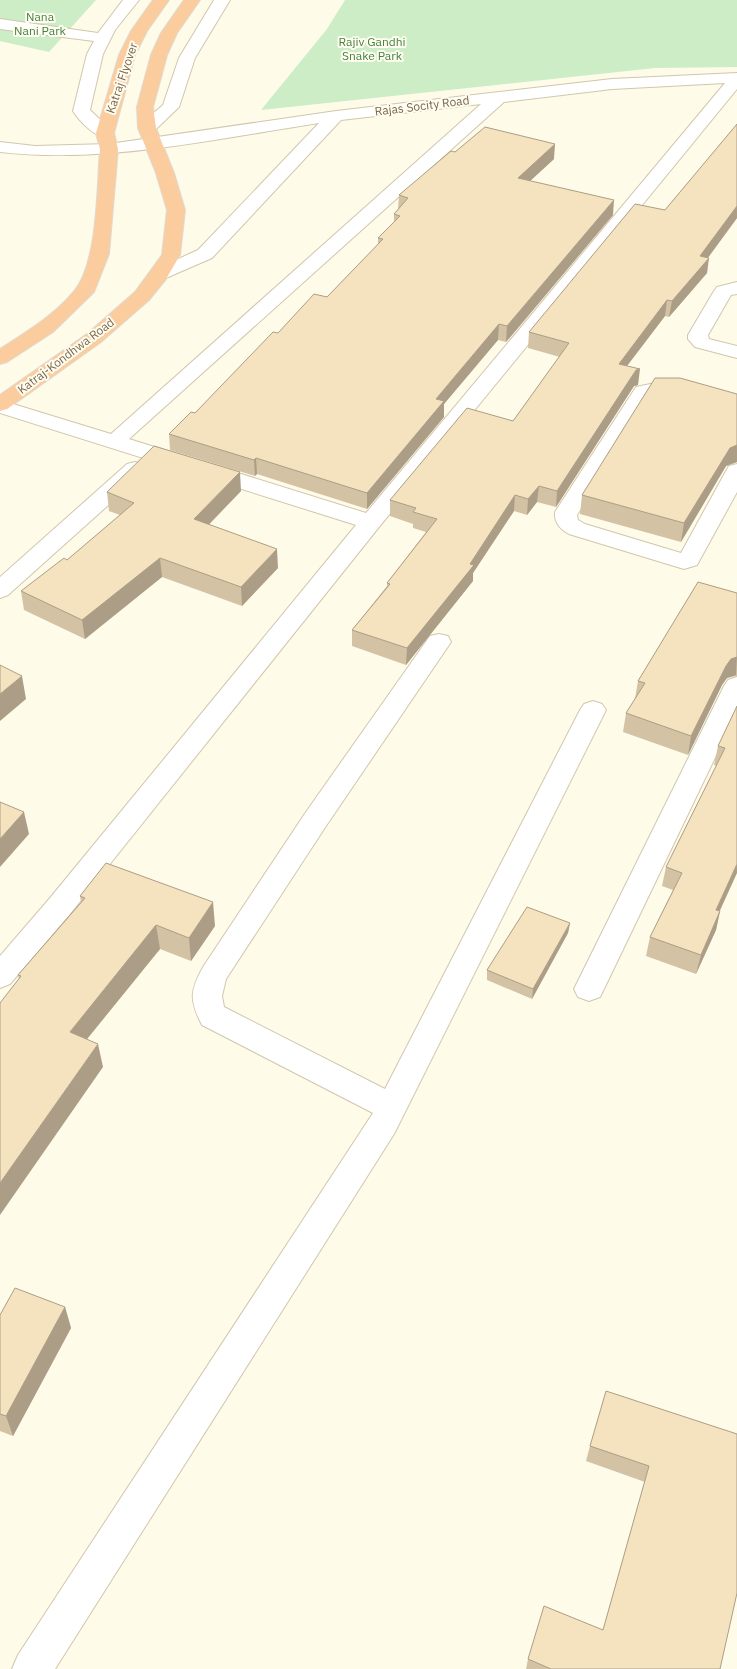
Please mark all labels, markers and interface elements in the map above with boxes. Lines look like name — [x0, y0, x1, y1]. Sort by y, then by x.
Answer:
park label: Nana Nani Park — [14, 9, 67, 38]
park label: Rajiv Gandhi Snake Park — [338, 34, 406, 63]
street label: Katraj Flyover — [102, 40, 141, 115]
street label: Rajas Socity Road — [374, 92, 470, 119]
street label: Katraj-Kondhwa Road — [14, 314, 117, 397]

